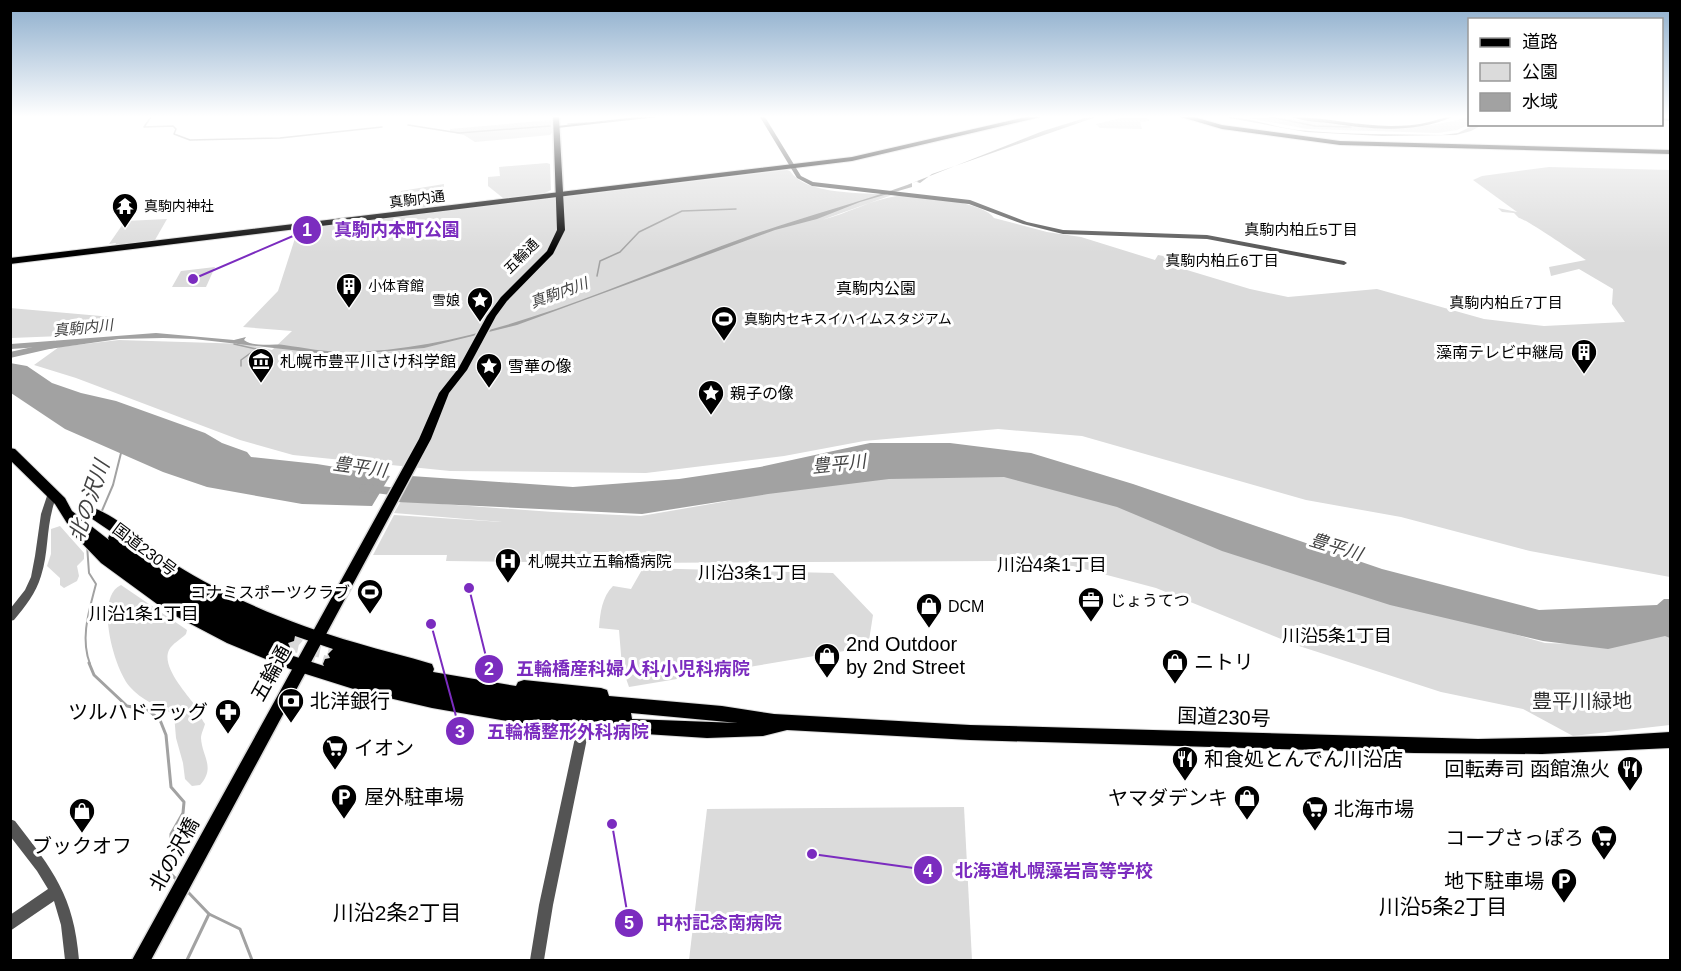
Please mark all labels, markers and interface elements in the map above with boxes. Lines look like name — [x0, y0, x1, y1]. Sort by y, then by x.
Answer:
legend — [1468, 18, 1663, 126]
text: 道路 — [1522, 32, 1558, 52]
text: 公園 — [1522, 62, 1558, 82]
text: 水域 — [1522, 92, 1558, 112]
street label: 真駒内通 — [388, 188, 446, 210]
temple icon: 真駒内神社 — [110, 191, 140, 229]
place label: 真駒内神社 — [144, 198, 214, 214]
callout: 真駒内本町公園 — [292, 212, 472, 248]
text: 1 — [302, 220, 312, 240]
text: 真駒内本町公園 — [334, 220, 460, 240]
district label: 真駒内柏丘5丁目 — [1244, 221, 1358, 238]
street label: 五輪通 — [500, 235, 542, 277]
district label: 真駒内柏丘6丁目 — [1165, 252, 1279, 269]
building icon: 小体育館 — [334, 271, 364, 309]
water label: 真駒内川 — [528, 274, 592, 311]
place label: 小体育館 — [368, 278, 424, 294]
district label: 真駒内公園 — [836, 280, 916, 297]
place icon: 雪娘 — [465, 285, 495, 323]
place label: 雪娘 — [432, 292, 460, 308]
district label: 真駒内柏丘7丁目 — [1449, 294, 1563, 311]
sports icon: 真駒内セキスイハイムスタジアム — [709, 304, 739, 342]
place label: 真駒内セキスイハイムスタジアム — [744, 311, 952, 327]
water label: 真駒内川 — [52, 316, 116, 339]
building icon: 藻南テレビ中継局 — [1569, 337, 1599, 375]
place label: 藻南テレビ中継局 — [1436, 344, 1564, 361]
museum icon: 札幌市豊平川さけ科学館 — [246, 346, 276, 384]
place icon: 雪華の像 — [474, 351, 504, 389]
place label: 札幌市豊平川さけ科学館 — [280, 353, 456, 370]
place label: 雪華の像 — [508, 358, 572, 375]
place icon: 親子の像 — [696, 378, 726, 416]
place label: 親子の像 — [730, 385, 794, 402]
water label: 豊平川 — [811, 451, 869, 477]
water label: 豊平川 — [332, 453, 390, 481]
water label: 北の沢川 — [64, 455, 114, 544]
street label: 国道230号 — [110, 520, 180, 579]
water label: 豊平川 — [1307, 530, 1367, 565]
hospital icon: 札幌共立五輪橋病院 — [493, 546, 523, 584]
place label: 札幌共立五輪橋病院 — [528, 553, 672, 570]
district label: 川沿4条1丁目 — [997, 555, 1107, 575]
district label: 川沿3条1丁目 — [698, 563, 808, 583]
sports icon: コナミスポーツクラブ — [355, 577, 385, 615]
place label: コナミスポーツクラブ — [190, 584, 350, 601]
office icon: じょうてつ — [1076, 585, 1106, 623]
shop icon: DCM — [914, 591, 944, 629]
place label: じょうてつ — [1110, 592, 1190, 609]
place label: DCM — [948, 598, 984, 615]
district label: 川沿1条1丁目 — [89, 604, 199, 624]
district label: 川沿5条1丁目 — [1282, 626, 1392, 646]
place label: 2nd Outdoor by 2nd Street — [846, 633, 965, 678]
street label: 五輪通 — [247, 641, 295, 705]
shop icon: 2nd Outdoor by 2nd Street — [812, 641, 842, 679]
shop icon: ニトリ — [1160, 647, 1190, 685]
callout: 五輪橋産科婦人科小児科病院 — [474, 651, 762, 687]
place label: ニトリ — [1194, 651, 1254, 673]
text: 2 — [484, 659, 494, 679]
text: 五輪橋産科婦人科小児科病院 — [516, 659, 750, 679]
bank icon: 北洋銀行 — [276, 686, 306, 724]
place label: 北洋銀行 — [310, 690, 390, 712]
park label: 豊平川緑地 — [1532, 690, 1632, 712]
pharmacy icon: ツルハドラッグ — [213, 697, 243, 735]
place label: ツルハドラッグ — [68, 701, 208, 723]
street label: 国道230号 — [1177, 704, 1271, 730]
callout: 五輪橋整形外科病院 — [445, 713, 661, 749]
text: 3 — [455, 722, 465, 742]
text: 五輪橋整形外科病院 — [487, 722, 649, 742]
supermarket icon: イオン — [320, 733, 350, 771]
place label: イオン — [354, 737, 414, 759]
restaurant icon: 和食処とんでん川沿店 — [1170, 744, 1200, 782]
place label: 和食処とんでん川沿店 — [1204, 748, 1403, 770]
restaurant icon: 回転寿司 函館漁火 — [1615, 754, 1645, 792]
place label: 回転寿司 函館漁火 — [1444, 758, 1610, 780]
parking icon: 屋外駐車場 — [329, 782, 359, 820]
shop icon: ヤマダデンキ — [1232, 783, 1262, 821]
place label: 屋外駐車場 — [364, 786, 464, 808]
place label: ヤマダデンキ — [1108, 787, 1228, 809]
supermarket icon: 北海市場 — [1300, 794, 1330, 832]
shop icon: ブックオフ — [67, 796, 97, 834]
place label: 北海市場 — [1334, 798, 1414, 820]
street label: 北の沢橋 — [145, 814, 203, 894]
supermarket icon: コープさっぽろ — [1589, 823, 1619, 861]
place label: コープさっぽろ — [1445, 827, 1584, 849]
place label: ブックオフ — [32, 835, 132, 857]
callout: 北海道札幌藻岩高等学校 — [913, 852, 1165, 888]
text: 4 — [923, 861, 933, 881]
text: 北海道札幌藻岩高等学校 — [955, 861, 1153, 881]
parking icon: 地下駐車場 — [1549, 866, 1579, 904]
place label: 地下駐車場 — [1444, 870, 1544, 892]
district label: 川沿5条2丁目 — [1379, 895, 1507, 918]
district label: 川沿2条2丁目 — [333, 901, 461, 924]
callout: 中村記念南病院 — [614, 905, 794, 941]
text: 5 — [624, 913, 634, 933]
text: 中村記念南病院 — [656, 913, 782, 933]

